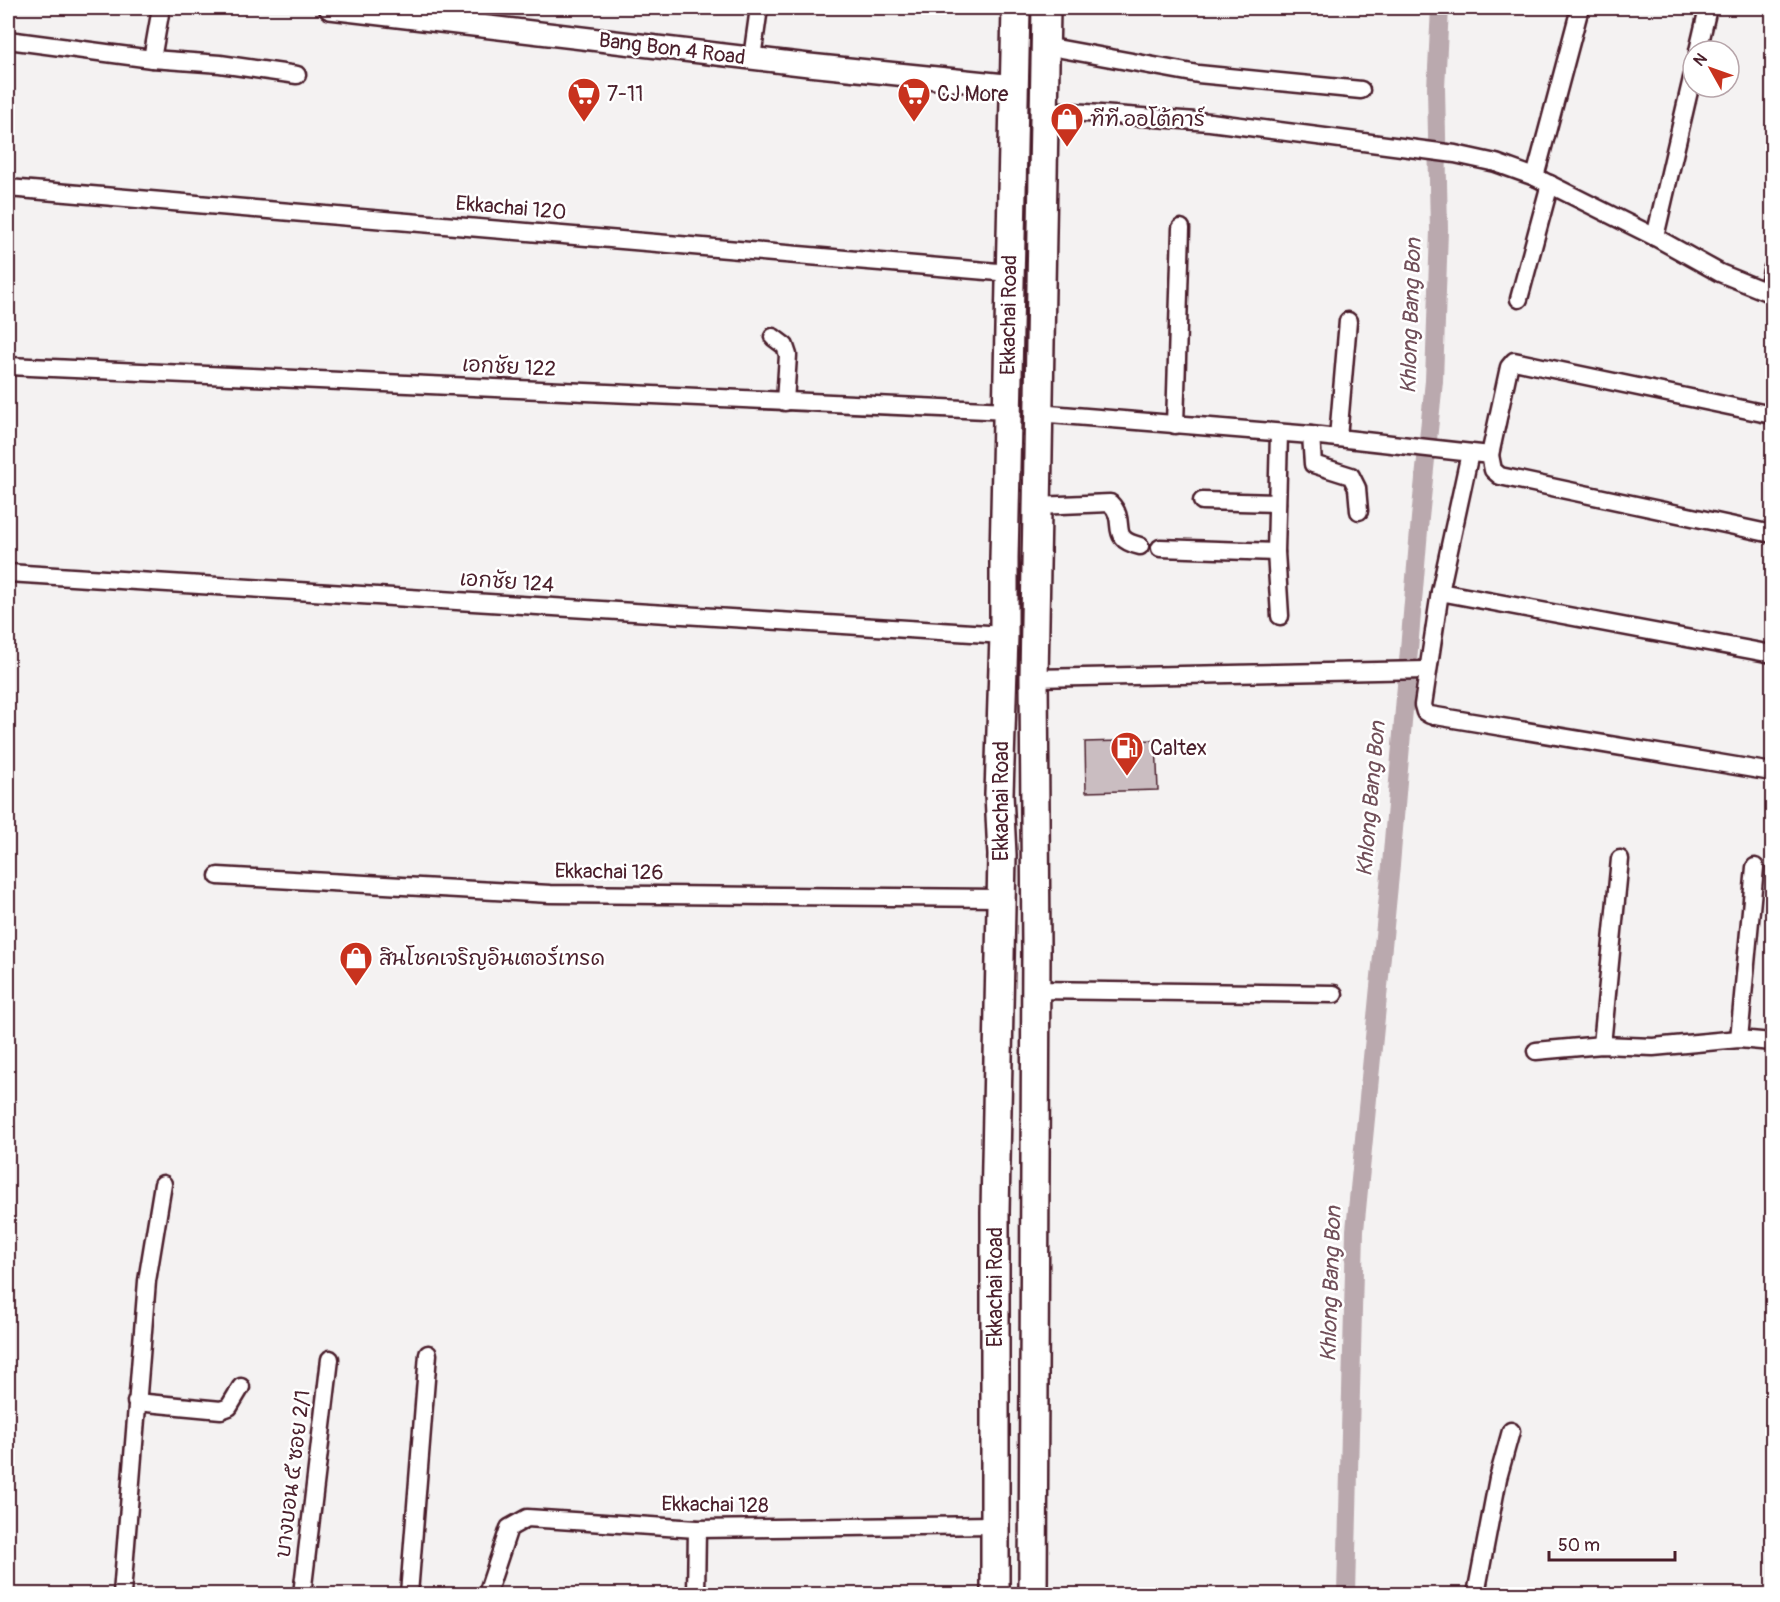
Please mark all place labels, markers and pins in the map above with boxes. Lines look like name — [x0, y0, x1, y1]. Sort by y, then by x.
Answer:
supermarket icon: 7-11 — [566, 76, 602, 123]
supermarket icon: CJ More — [896, 76, 932, 123]
place label: 7-11 — [607, 81, 643, 108]
place label: CJ More — [937, 81, 1009, 108]
shop icon: ทีที ออโต้คาร์ — [1049, 101, 1085, 148]
place label: ทีที ออโต้คาร์ — [1090, 106, 1205, 133]
fuel station icon: Caltex — [1109, 730, 1145, 777]
place label: Caltex — [1150, 735, 1207, 762]
shop icon: สินโชคเจริญอินเตอร์เทรด — [338, 940, 374, 987]
place label: สินโชคเจริญอินเตอร์เทรด — [379, 945, 605, 972]

